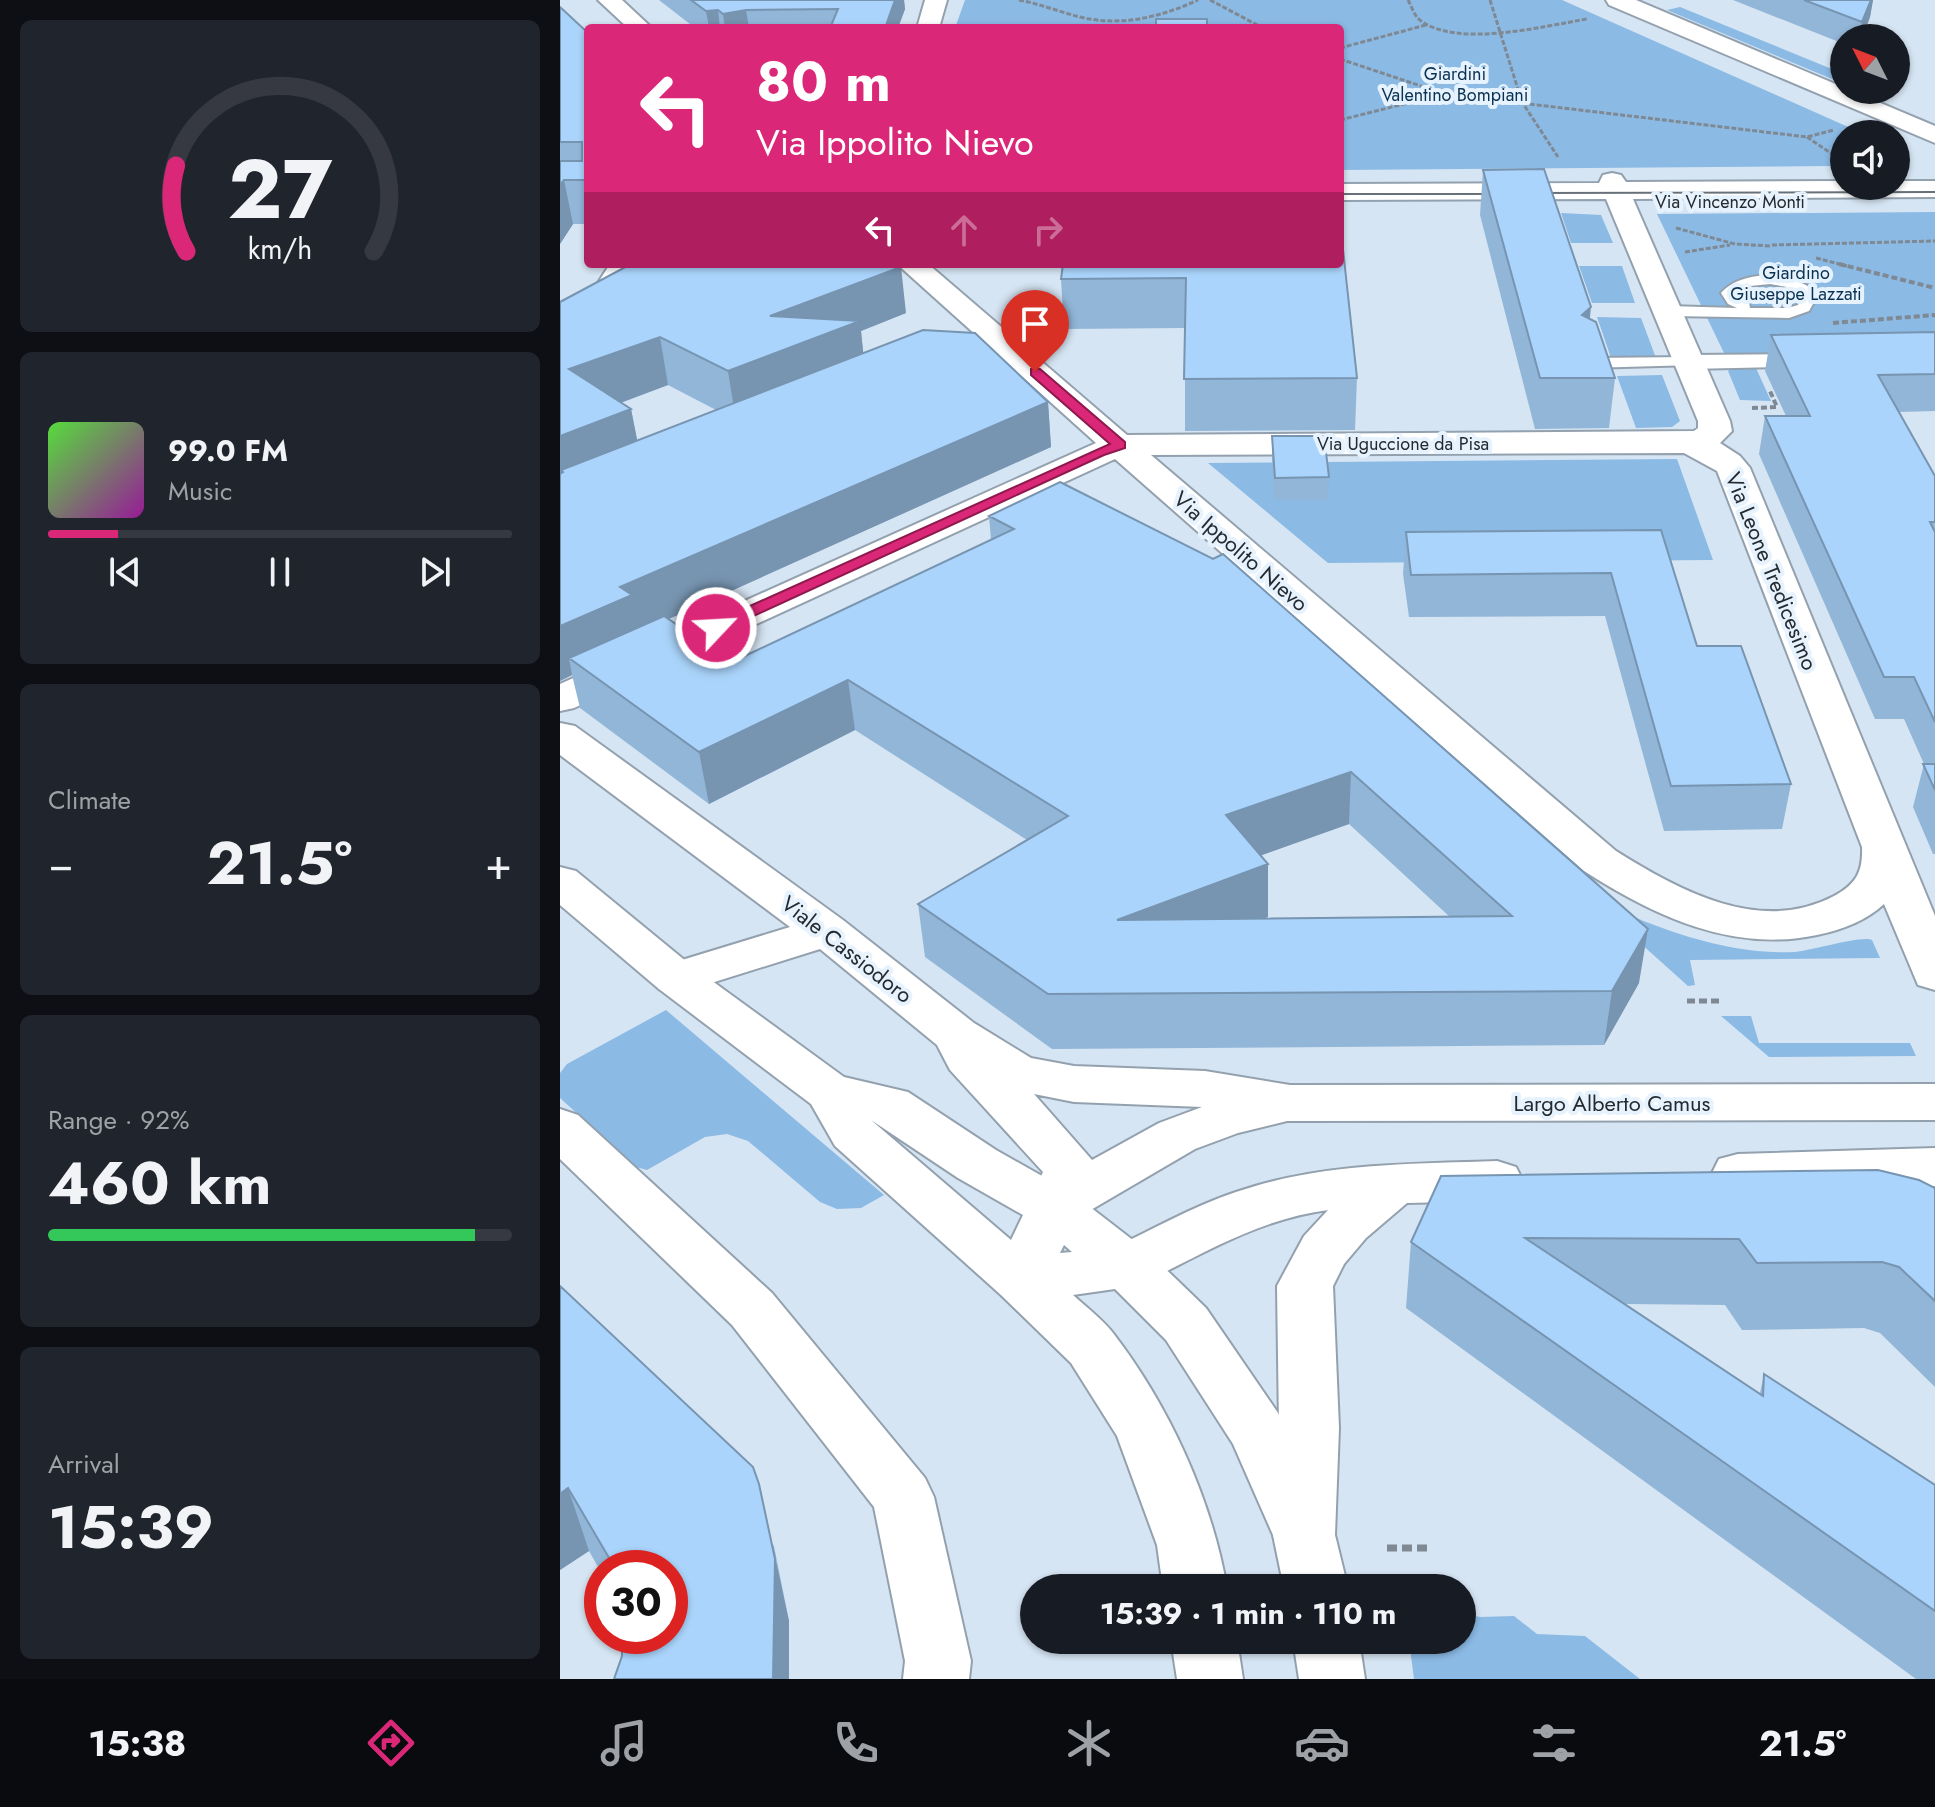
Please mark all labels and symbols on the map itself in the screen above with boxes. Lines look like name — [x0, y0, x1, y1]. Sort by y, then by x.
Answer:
north arrow — [1830, 24, 1910, 104]
park label: Giardini Valentino Bompiani — [1382, 61, 1528, 108]
street label: Via Vincenzo Monti — [1655, 189, 1805, 215]
park label: Giardino Giuseppe Lazzati — [1730, 260, 1862, 307]
pin — [1001, 290, 1069, 372]
street label: Via Uguccione da Pisa — [1317, 431, 1489, 457]
street label: Via Leone Tredicesimo — [1718, 467, 1826, 675]
street label: Via Ippolito Nievo — [1166, 483, 1316, 619]
position arrow — [674, 586, 758, 670]
street label: Viale Cassiodoro — [775, 888, 919, 1010]
street label: Largo Alberto Camus — [1514, 1087, 1711, 1119]
speed limit sign: 30 — [584, 1550, 688, 1654]

